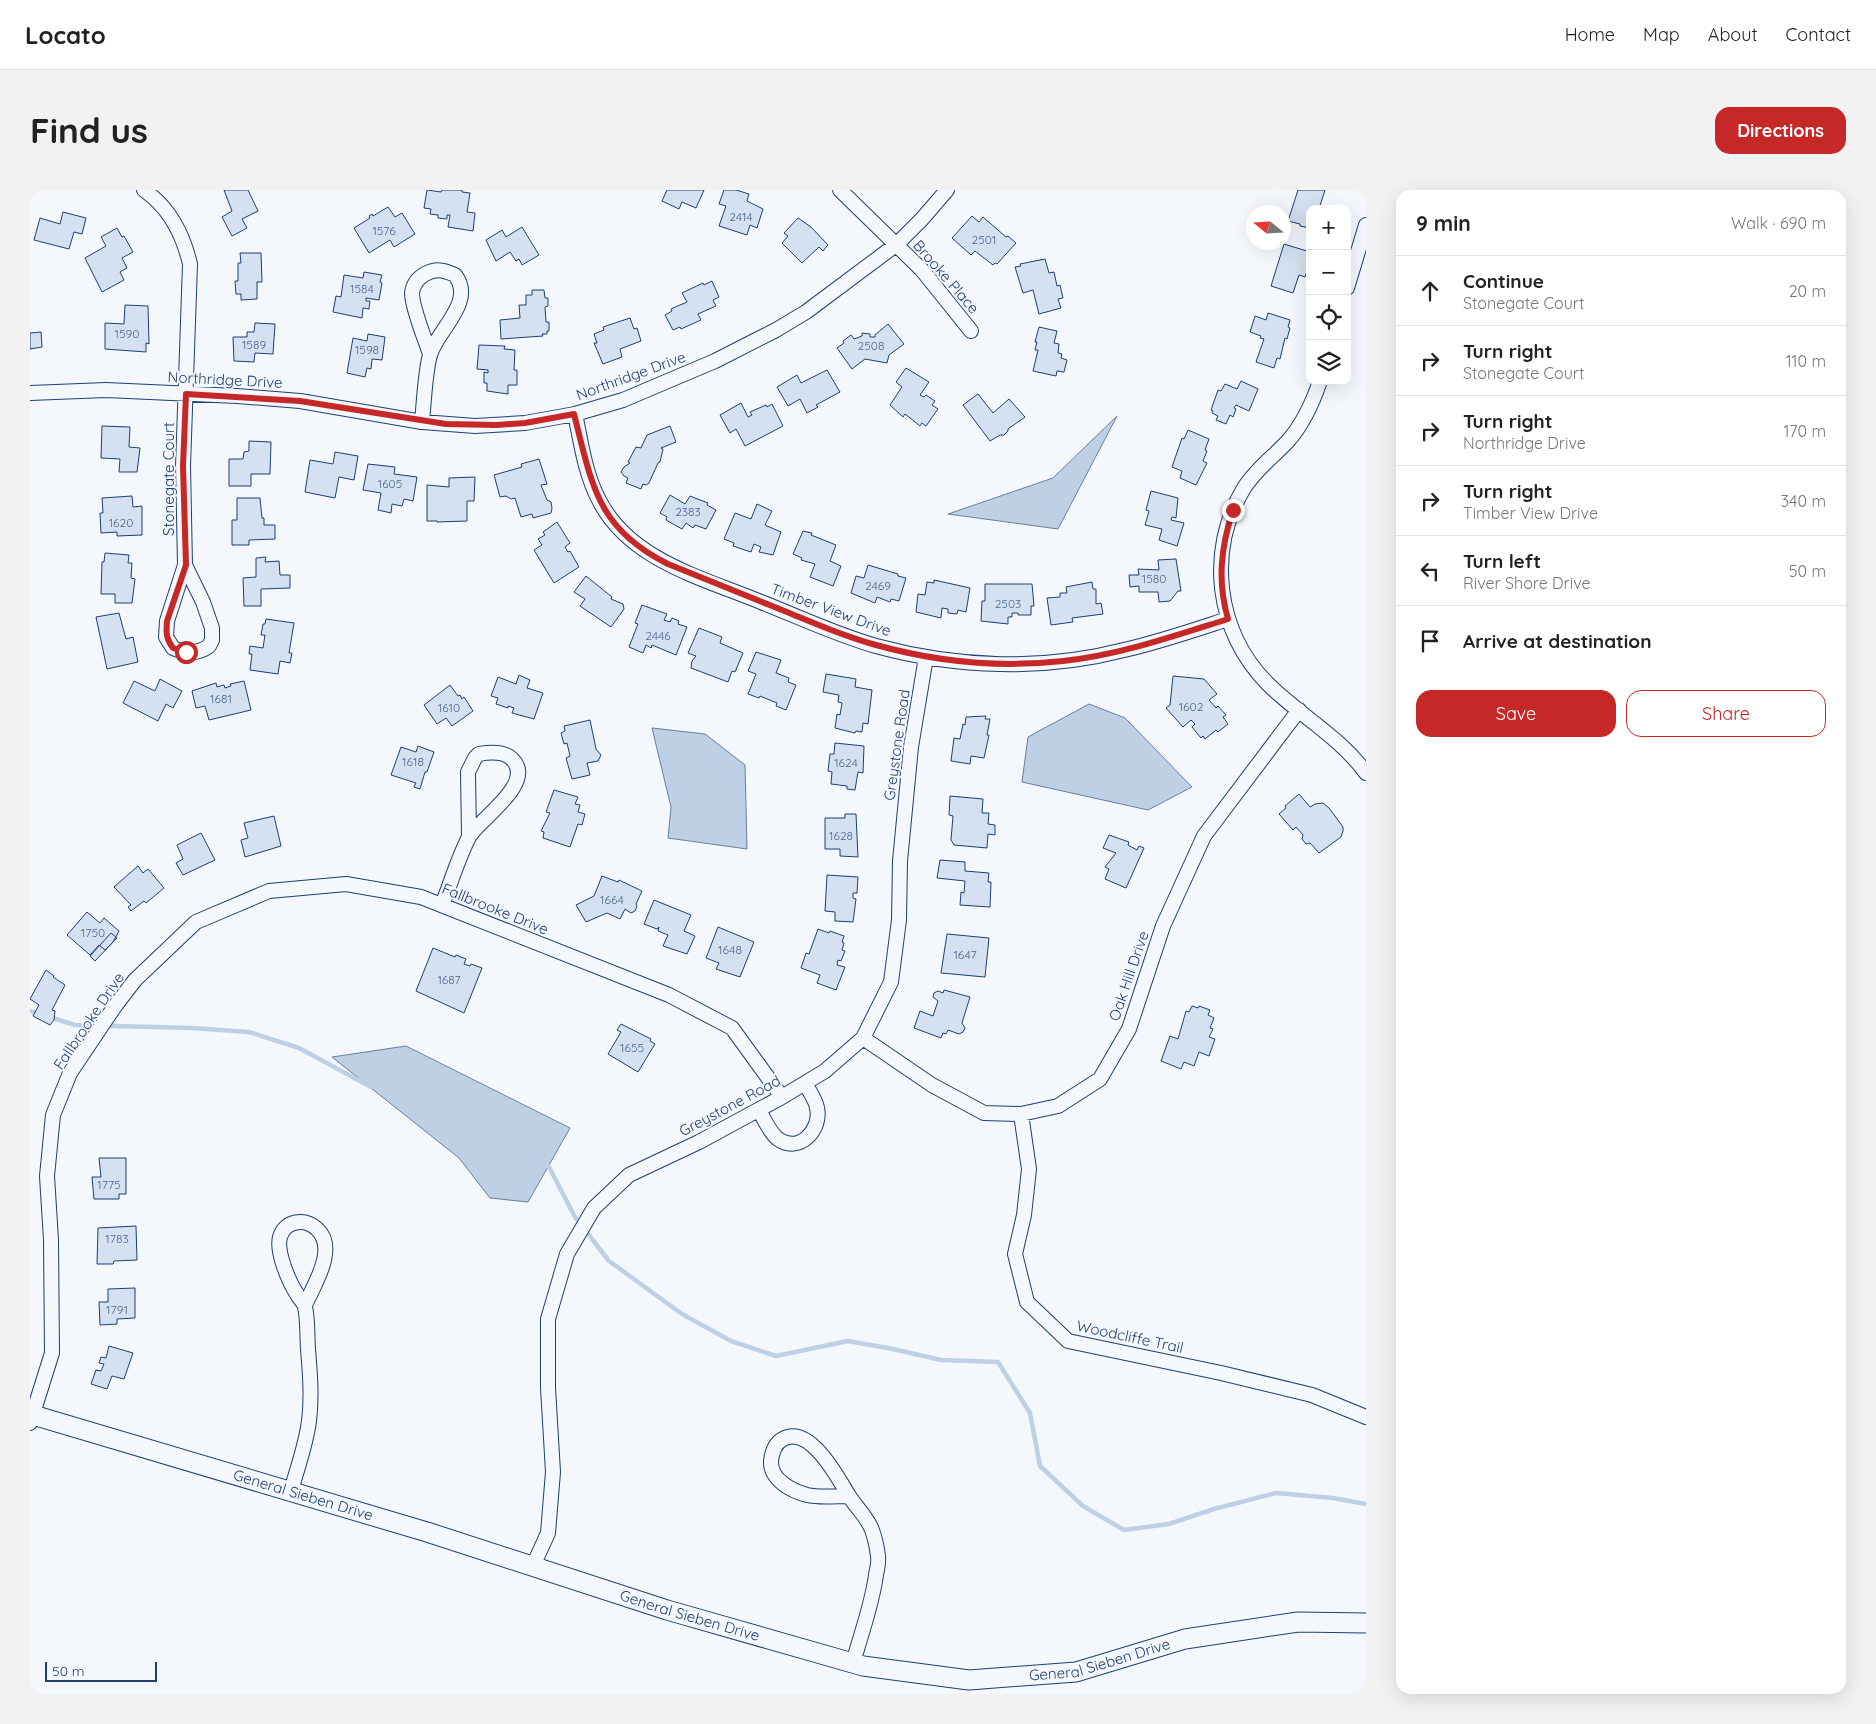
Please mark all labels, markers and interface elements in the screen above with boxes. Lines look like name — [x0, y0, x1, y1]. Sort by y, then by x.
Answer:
text: Locato — [25, 20, 106, 50]
text: Home — [1565, 23, 1615, 46]
text: Map — [1643, 23, 1680, 46]
text: About — [1708, 23, 1758, 46]
text: Contact — [1786, 23, 1851, 46]
button: Directions — [1715, 107, 1846, 154]
text: Find us — [30, 108, 148, 152]
north arrow — [1246, 205, 1291, 250]
map controls — [1306, 205, 1351, 385]
button: + — [1306, 205, 1351, 250]
house number: 2414 — [729, 209, 753, 224]
text: 9 min — [1416, 210, 1471, 236]
text: Walk · 690 m — [1731, 213, 1826, 233]
house number: 1576 — [372, 223, 396, 238]
house number: 2501 — [972, 232, 996, 247]
street label: Brooke Place — [909, 236, 984, 317]
button: − — [1306, 250, 1351, 295]
text: Continue — [1463, 269, 1544, 293]
icon: ahead — [1416, 277, 1444, 305]
house number: 1584 — [350, 281, 374, 296]
text: 20 m — [1789, 281, 1826, 301]
text: Stonegate Court — [1463, 293, 1584, 313]
button: locate — [1306, 295, 1351, 340]
house number: 1590 — [115, 326, 139, 341]
house number: 1589 — [242, 337, 266, 352]
house number: 2508 — [858, 338, 884, 353]
text: Turn right — [1463, 339, 1552, 363]
button: layers — [1306, 340, 1351, 385]
house number: 1598 — [355, 342, 379, 357]
street label: Northridge Drive — [573, 347, 688, 404]
icon: right — [1416, 347, 1444, 375]
text: 110 m — [1786, 351, 1826, 371]
text: Stonegate Court — [1463, 363, 1584, 383]
street label: Northridge Drive — [167, 367, 283, 392]
text: Turn right — [1463, 409, 1552, 433]
icon: right — [1416, 417, 1444, 445]
text: 170 m — [1783, 421, 1826, 441]
street label: Stonegate Court — [159, 422, 178, 536]
text: Northridge Drive — [1463, 433, 1586, 453]
house number: 1605 — [378, 476, 402, 491]
text: Turn right — [1463, 479, 1552, 503]
icon: right — [1416, 487, 1444, 515]
text: 340 m — [1781, 491, 1826, 511]
route end — [1222, 499, 1245, 522]
text: Timber View Drive — [1463, 503, 1598, 523]
house number: 2383 — [675, 504, 701, 519]
house number: 1620 — [109, 515, 133, 530]
text: Turn left — [1463, 549, 1541, 573]
icon: left — [1416, 557, 1444, 585]
text: 50 m — [1789, 561, 1826, 581]
house number: 1580 — [1142, 571, 1166, 586]
text: River Shore Drive — [1463, 573, 1591, 593]
house number: 2469 — [865, 578, 891, 593]
street label: Timber View Drive — [768, 579, 894, 640]
house number: 2503 — [995, 596, 1021, 611]
icon: arrive — [1416, 627, 1444, 655]
house number: 2446 — [645, 628, 671, 643]
text: Arrive at destination — [1463, 629, 1652, 653]
route start — [175, 641, 198, 664]
street label: Greystone Road — [879, 688, 914, 802]
button: Save — [1416, 690, 1616, 737]
button: Share — [1626, 690, 1826, 737]
house number: 1681 — [210, 691, 232, 706]
house number: 1602 — [1179, 699, 1204, 714]
house number: 1610 — [438, 700, 460, 715]
house number: 1618 — [402, 754, 424, 769]
house number: 1624 — [834, 755, 858, 770]
house number: 1628 — [829, 828, 853, 843]
street label: Fallbrooke Drive — [439, 879, 551, 939]
house number: 1664 — [600, 892, 624, 907]
house number: 1750 — [81, 925, 105, 940]
street label: Oak Hill Drive — [1104, 928, 1153, 1023]
house number: 1648 — [718, 942, 742, 957]
house number: 1647 — [953, 947, 977, 962]
street label: Fallbrooke Drive — [49, 968, 128, 1073]
house number: 1687 — [437, 972, 461, 987]
house number: 1655 — [620, 1040, 644, 1055]
street label: Greystone Road — [676, 1071, 784, 1140]
house number: 1775 — [97, 1177, 121, 1192]
house number: 1783 — [105, 1231, 129, 1246]
house number: 1791 — [106, 1302, 128, 1317]
street label: Woodcliffe Trail — [1075, 1316, 1185, 1357]
street label: General Sieben Drive — [231, 1465, 376, 1524]
street label: General Sieben Drive — [618, 1585, 762, 1645]
street label: General Sieben Drive — [1028, 1634, 1172, 1684]
scale bar — [45, 1659, 158, 1682]
text: 50 m — [52, 1662, 85, 1680]

